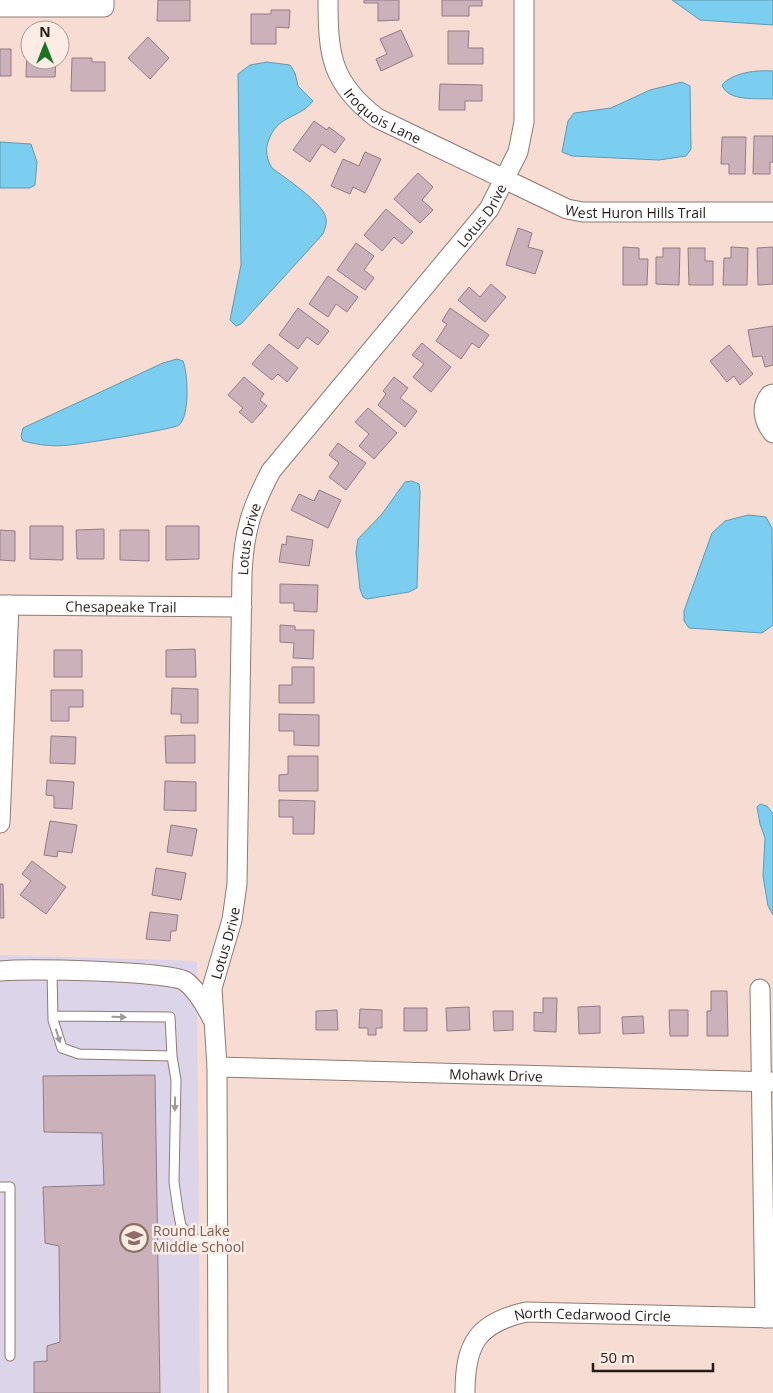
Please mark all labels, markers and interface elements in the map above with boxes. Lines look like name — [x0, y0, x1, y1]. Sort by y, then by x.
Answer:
north arrow — [20, 20, 70, 70]
text: N — [39, 22, 51, 41]
street label: Iroquois Lane — [340, 84, 425, 147]
street label: Lotus Drive — [452, 180, 510, 251]
street label: West Huron Hills Trail — [564, 199, 706, 222]
street label: Lotus Drive — [232, 500, 265, 576]
street label: Chesapeake Trail — [65, 596, 177, 616]
street label: Lotus Drive — [206, 906, 243, 981]
one-way arrow — [112, 1013, 128, 1021]
one-way arrow — [55, 1029, 63, 1044]
street label: Mohawk Drive — [449, 1064, 543, 1085]
one-way arrow — [171, 1097, 179, 1113]
place label: Round Lake Middle School — [153, 1221, 245, 1256]
school or university icon: Round Lake Middle School — [119, 1223, 149, 1253]
street label: North Cedarwood Circle — [512, 1302, 671, 1325]
scale bar — [593, 1340, 713, 1372]
text: 50 m — [600, 1347, 635, 1367]

